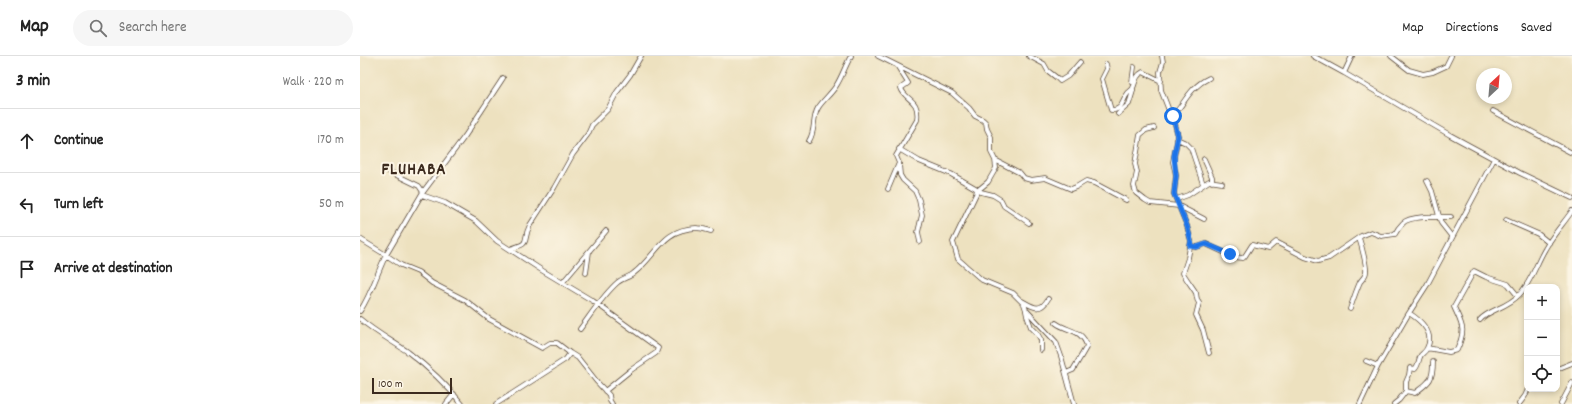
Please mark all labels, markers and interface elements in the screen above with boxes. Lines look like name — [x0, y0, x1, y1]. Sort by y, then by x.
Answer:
search box — [73, 10, 353, 46]
text: Map — [20, 14, 49, 41]
icon: search — [87, 17, 109, 39]
text: Search here — [119, 17, 187, 39]
text: Map — [1402, 18, 1424, 38]
text: Directions — [1446, 18, 1499, 38]
text: Saved — [1521, 18, 1552, 38]
north arrow — [1476, 68, 1512, 104]
text: 3 min — [16, 70, 50, 94]
text: Walk · 220 m — [283, 73, 344, 92]
route start — [1164, 107, 1182, 125]
icon: ahead — [16, 130, 38, 152]
text: Continue — [54, 130, 103, 152]
text: 170 m — [317, 131, 344, 150]
district label: FLUHABA — [381, 159, 447, 183]
icon: left — [16, 194, 38, 216]
text: Turn left — [54, 194, 103, 216]
text: 50 m — [319, 195, 344, 214]
route end — [1221, 245, 1239, 263]
icon: arrive — [16, 258, 38, 280]
text: Arrive at destination — [54, 258, 172, 280]
map controls — [1524, 284, 1560, 392]
button: + — [1524, 284, 1560, 320]
button: − — [1524, 320, 1560, 356]
button: locate — [1524, 356, 1560, 392]
scale bar — [372, 376, 452, 395]
text: 100 m — [378, 377, 402, 393]

